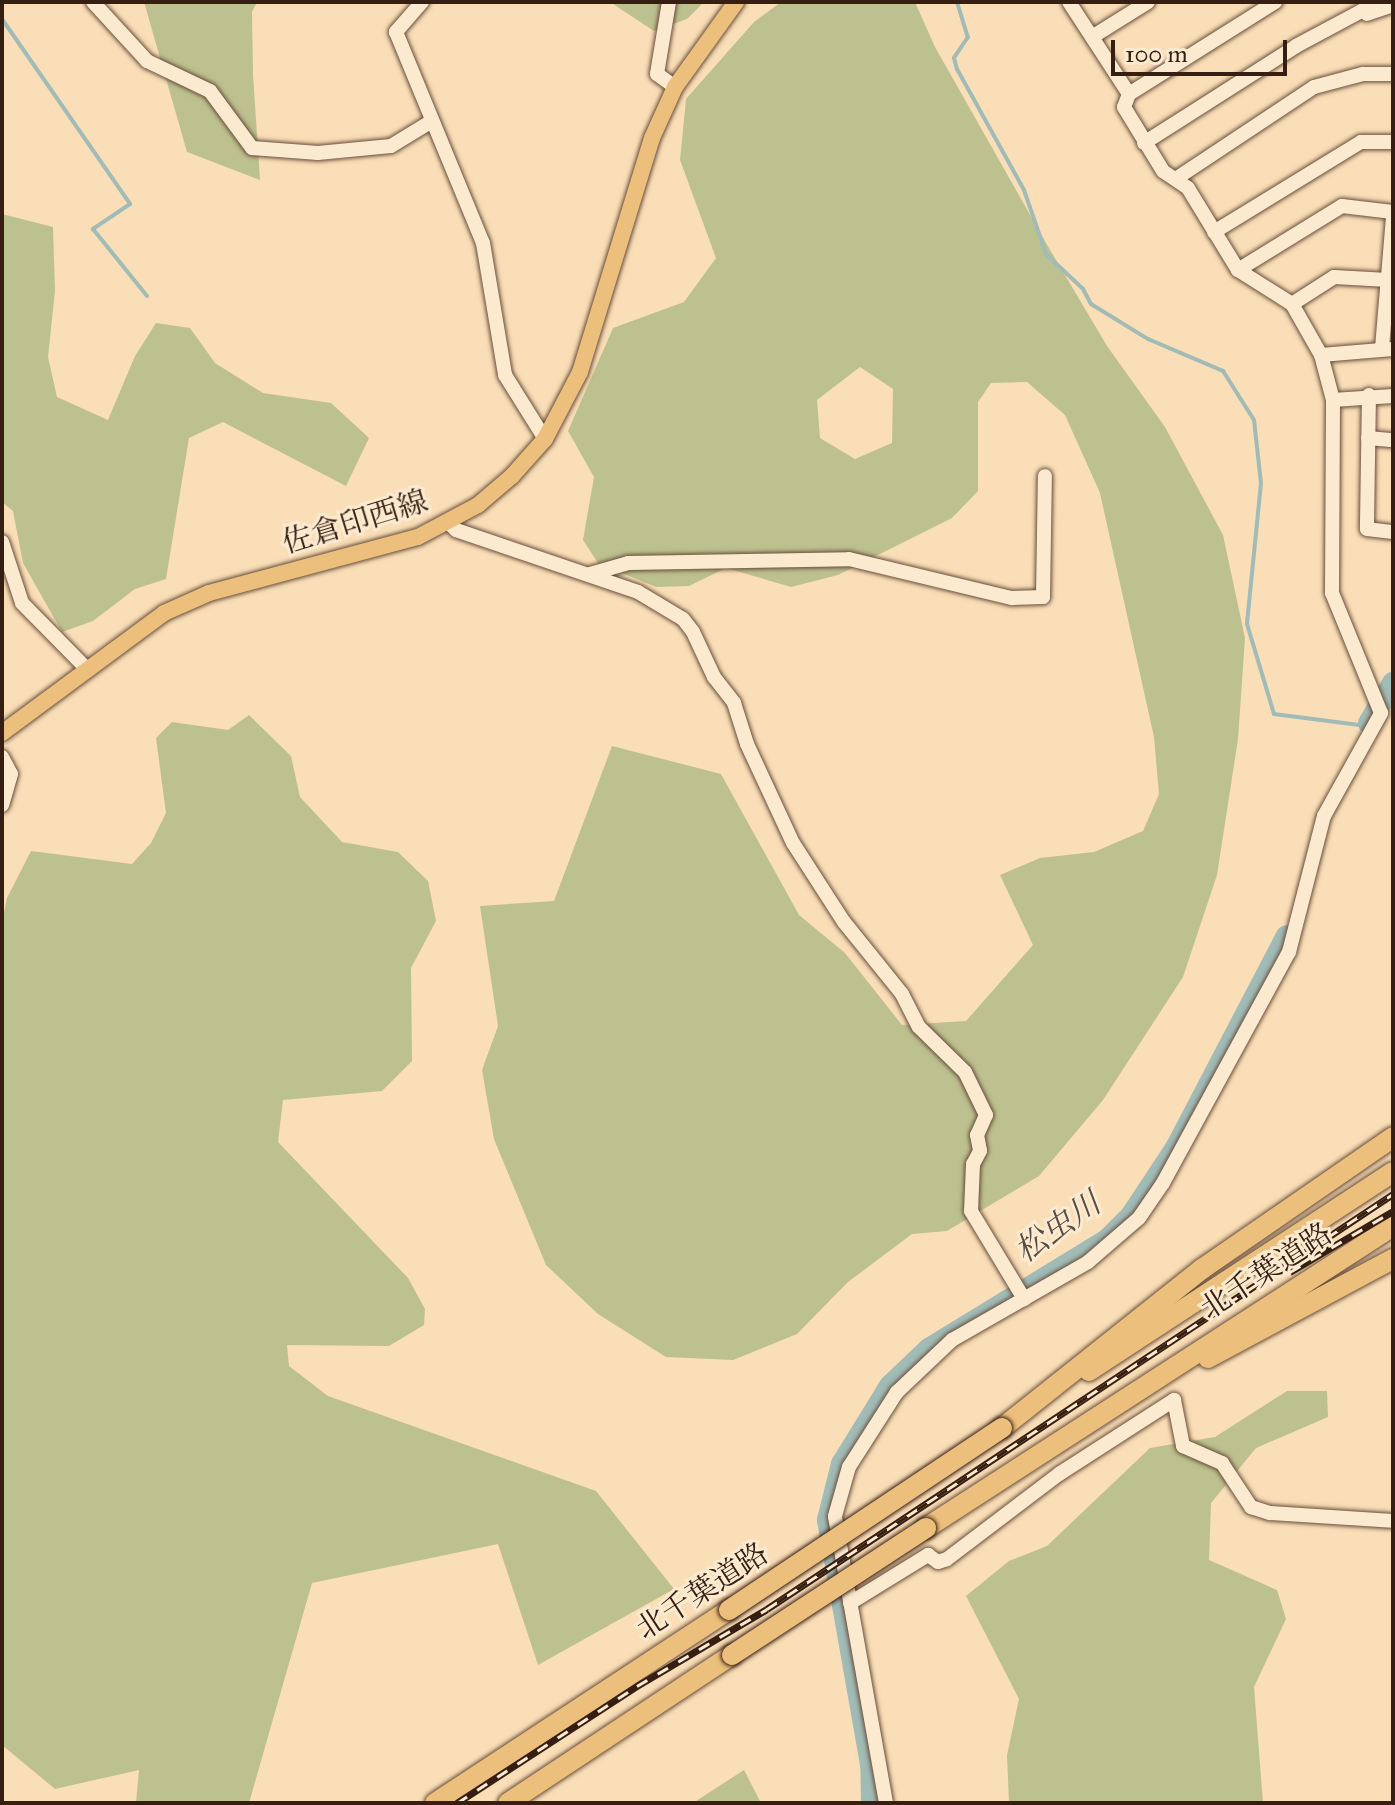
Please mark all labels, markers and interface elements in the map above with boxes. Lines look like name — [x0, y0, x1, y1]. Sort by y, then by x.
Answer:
scale bar — [1115, 24, 1291, 74]
text: 100 m — [1125, 39, 1188, 69]
street label: 佐倉印西線 — [278, 483, 432, 561]
water label: 松虫川 — [1008, 1185, 1108, 1271]
street label: 北千葉道路 — [1193, 1215, 1339, 1327]
street label: 北千葉道路 — [629, 1535, 775, 1647]

